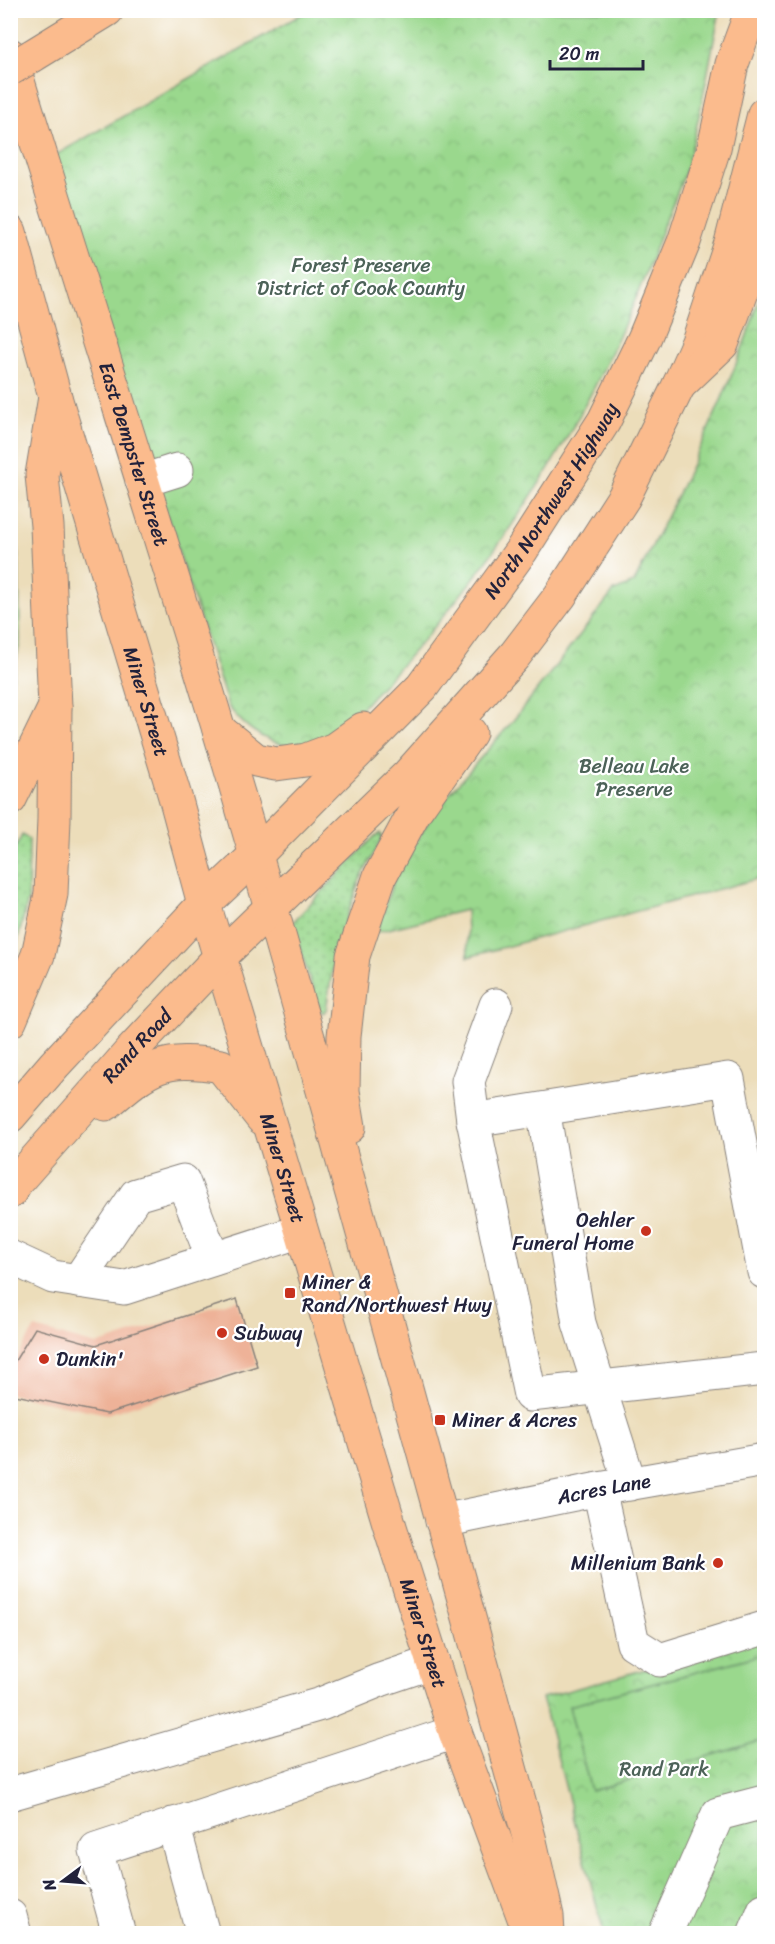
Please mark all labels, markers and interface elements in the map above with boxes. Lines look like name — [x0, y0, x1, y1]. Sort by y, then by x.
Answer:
scale bar — [550, 33, 643, 71]
text: 20 m — [559, 38, 599, 70]
park label: Forest Preserve District of Cook County — [257, 248, 466, 306]
street label: East Dempster Street — [88, 358, 179, 551]
street label: North Northwest Highway — [474, 396, 629, 607]
street label: Miner Street — [113, 642, 179, 761]
park label: Belleau Lake Preserve — [579, 749, 689, 807]
street label: Rand Road — [93, 999, 182, 1091]
street label: Miner Street — [249, 1109, 316, 1228]
place label: Oehler Funeral Home — [512, 1203, 635, 1261]
marker: Oehler Funeral Home — [639, 1224, 653, 1238]
place label: Miner & Rand/Northwest Hwy — [302, 1265, 492, 1323]
marker: Miner & Rand/Northwest Hwy — [283, 1286, 297, 1300]
place label: Subway — [234, 1316, 303, 1351]
marker: Subway — [215, 1326, 229, 1340]
place label: Dunkin' — [56, 1342, 124, 1377]
marker: Dunkin' — [37, 1352, 51, 1366]
place label: Miner & Acres — [452, 1403, 578, 1438]
marker: Miner & Acres — [433, 1413, 447, 1427]
street label: Acres Lane — [553, 1463, 654, 1515]
place label: Millenium Bank — [571, 1546, 706, 1581]
marker: Millenium Bank — [711, 1556, 725, 1570]
street label: Miner Street — [389, 1574, 457, 1693]
park label: Rand Park — [619, 1752, 709, 1787]
north arrow — [33, 1851, 93, 1911]
text: N — [33, 1875, 65, 1895]

